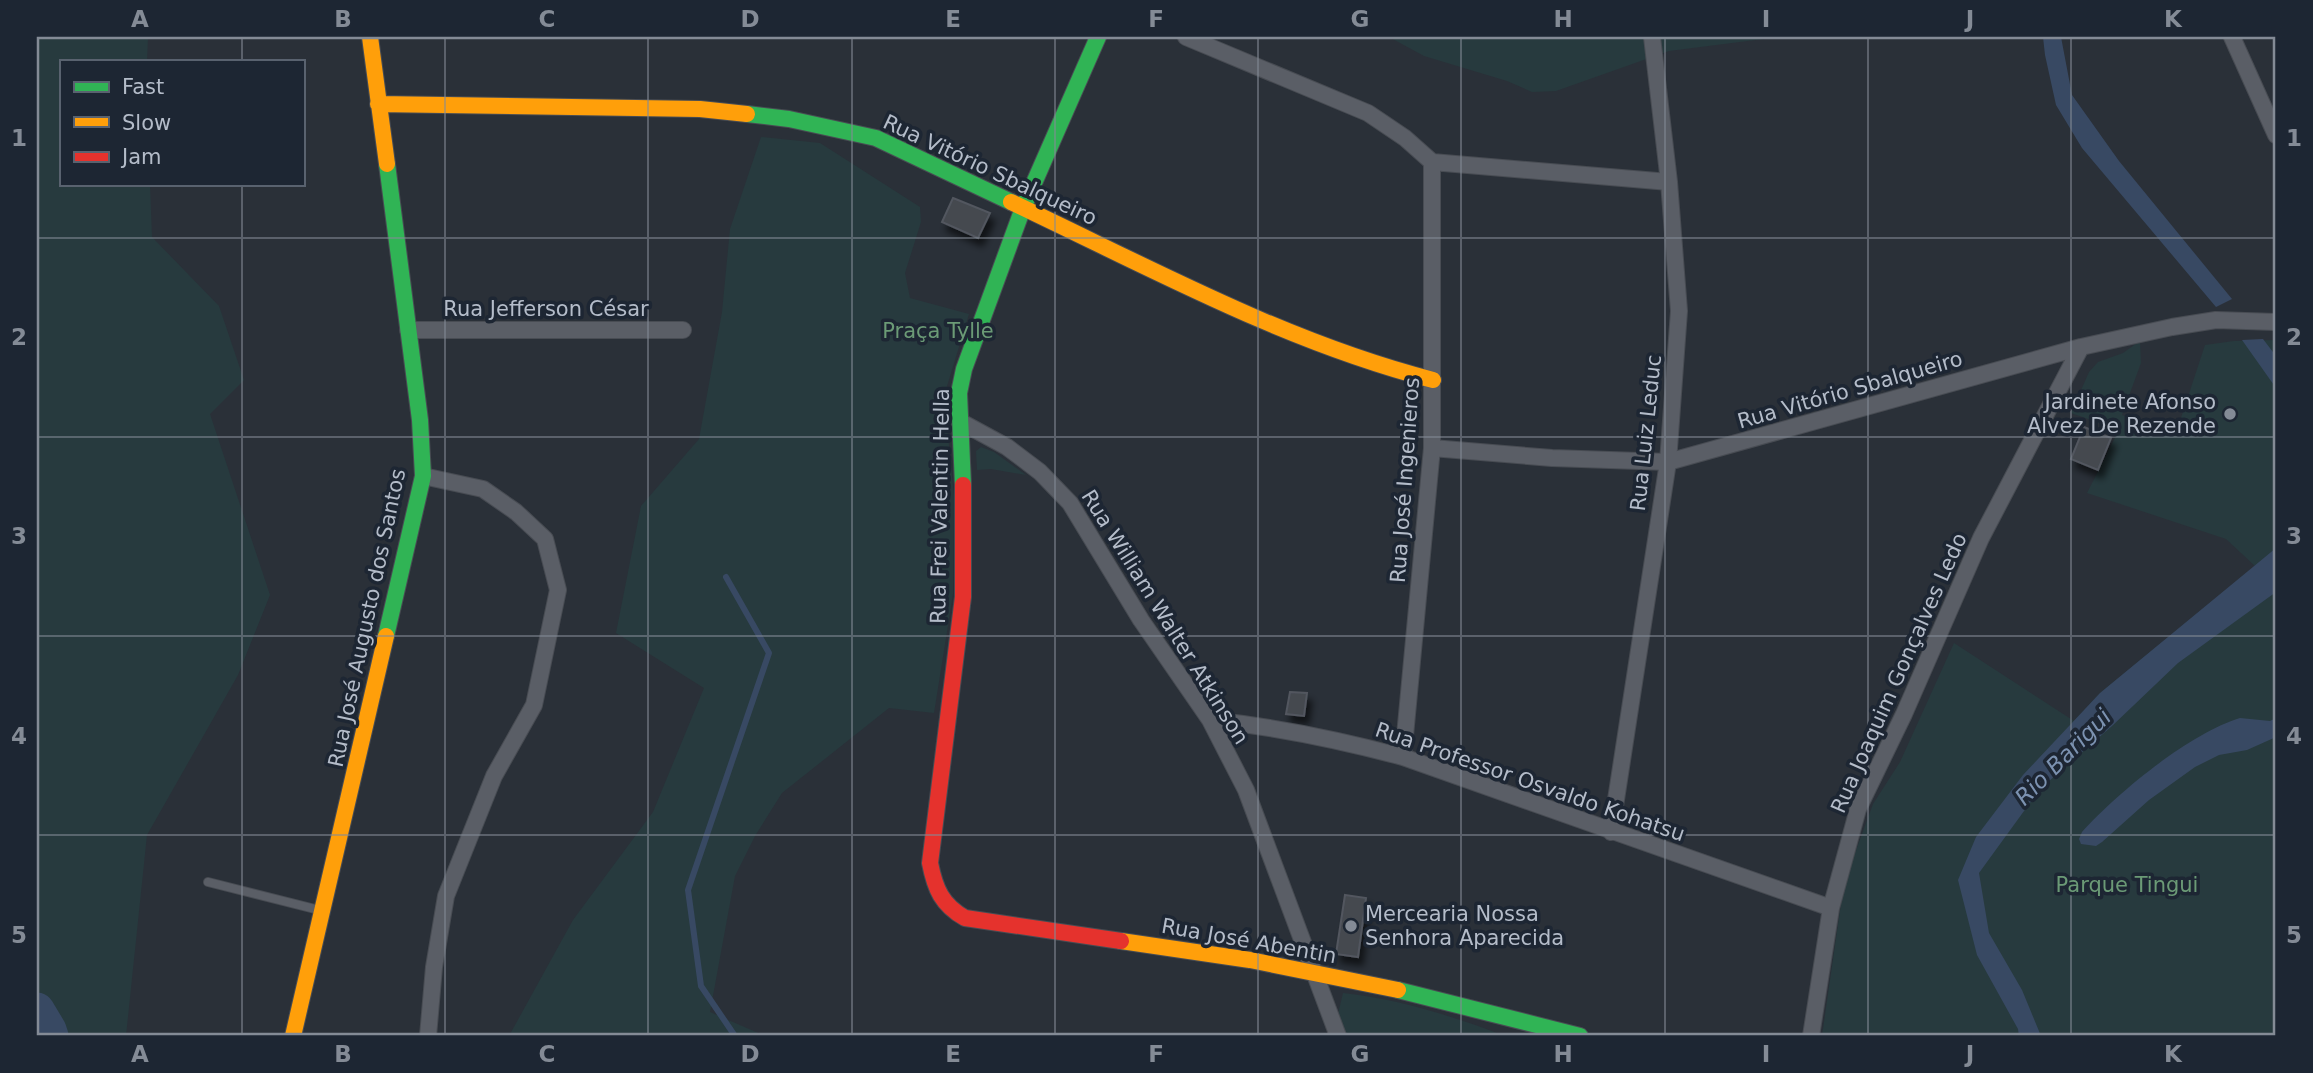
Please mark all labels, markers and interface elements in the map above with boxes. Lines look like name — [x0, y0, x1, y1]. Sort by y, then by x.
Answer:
text: A — [131, 6, 149, 32]
text: B — [334, 6, 352, 32]
text: C — [539, 6, 555, 32]
text: D — [740, 6, 760, 32]
text: E — [945, 6, 961, 32]
text: F — [1148, 6, 1164, 32]
text: G — [1351, 6, 1369, 32]
text: H — [1553, 6, 1573, 32]
text: I — [1762, 6, 1770, 32]
text: J — [1964, 6, 1974, 32]
text: K — [2164, 6, 2183, 32]
legend — [60, 60, 304, 186]
text: Fast — [122, 75, 164, 99]
street label: Rua Vitório Sbalqueiro — [879, 110, 1101, 230]
text: Slow — [122, 111, 171, 135]
text: 1 — [11, 125, 27, 151]
text: 1 — [2286, 125, 2302, 151]
text: Jam — [120, 145, 162, 169]
street label: Rua Jefferson César — [443, 297, 649, 321]
park label: Praça Tylle — [882, 319, 994, 343]
text: 2 — [11, 324, 27, 350]
text: 2 — [2286, 324, 2302, 350]
street label: Rua Vitório Sbalqueiro — [1735, 346, 1965, 434]
street label: Rua Luiz Leduc — [1626, 354, 1666, 512]
street label: Rua José Ingenieros — [1386, 376, 1424, 584]
street label: Rua Frei Valentin Hella — [926, 388, 954, 624]
place label: Jardinete Afonso Alvez De Rezende — [2027, 390, 2216, 438]
marker: Jardinete Afonso Alvez De Rezende — [2222, 406, 2238, 422]
street label: Rua José Augusto dos Santos — [324, 467, 410, 769]
street label: Rua William Walter Atkinson — [1077, 485, 1253, 749]
text: 3 — [11, 523, 27, 549]
text: 3 — [2286, 523, 2302, 549]
street label: Rua Joaquim Gonçalves Ledo — [1826, 529, 1972, 817]
water label: Rio Barigui — [2010, 703, 2117, 810]
street label: Rua Professor Osvaldo Kohatsu — [1372, 718, 1688, 846]
text: 4 — [11, 723, 27, 749]
text: 4 — [2286, 723, 2302, 749]
park label: Parque Tingui — [2056, 873, 2198, 897]
place label: Mercearia Nossa Senhora Aparecida — [1365, 902, 1564, 950]
street label: Rua José Abentin — [1160, 914, 1338, 968]
marker: Mercearia Nossa Senhora Aparecida — [1343, 918, 1359, 934]
text: 5 — [11, 922, 27, 948]
text: 5 — [2286, 922, 2302, 948]
text: A — [131, 1041, 149, 1067]
text: B — [334, 1041, 352, 1067]
text: C — [539, 1041, 555, 1067]
text: D — [740, 1041, 760, 1067]
text: E — [945, 1041, 961, 1067]
text: F — [1148, 1041, 1164, 1067]
text: G — [1351, 1041, 1369, 1067]
text: H — [1553, 1041, 1573, 1067]
text: I — [1762, 1041, 1770, 1067]
text: J — [1964, 1041, 1974, 1067]
text: K — [2164, 1041, 2183, 1067]

